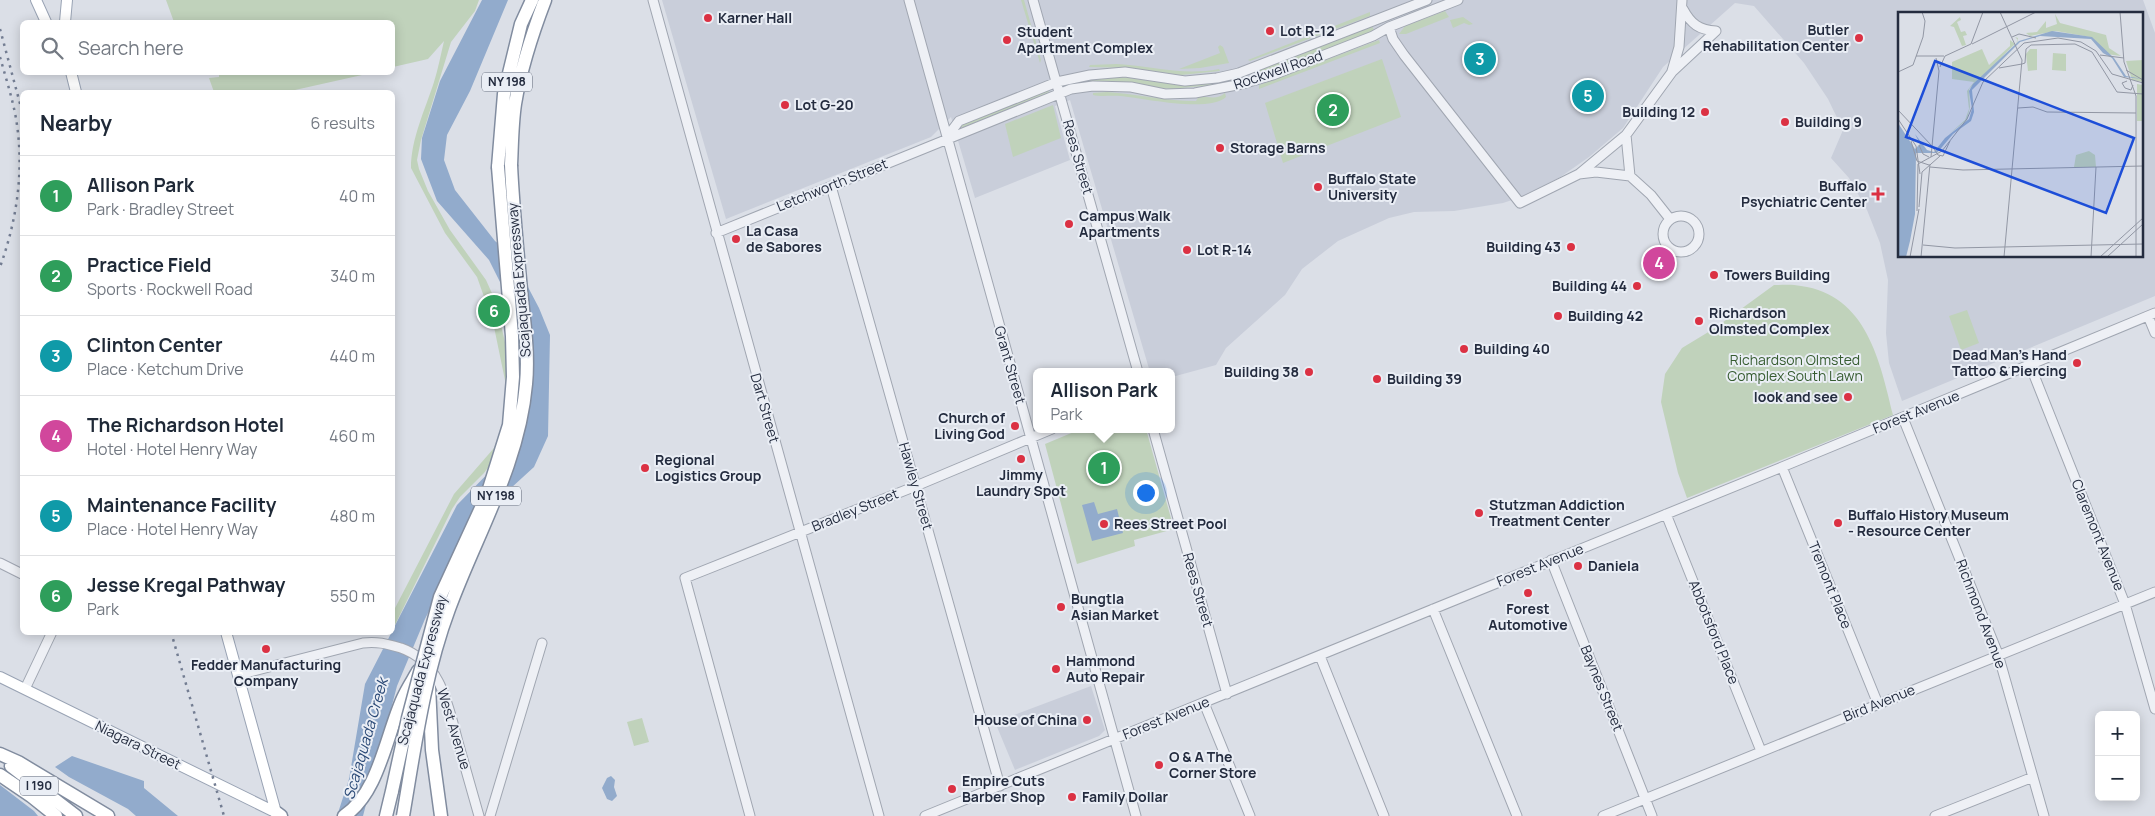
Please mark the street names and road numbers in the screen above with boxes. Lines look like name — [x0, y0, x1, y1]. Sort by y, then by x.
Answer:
street label: Rockwell Road — [1231, 45, 1325, 94]
road number: NY 198 — [482, 72, 532, 91]
street label: Rees Street — [1059, 117, 1098, 197]
street label: Letchworth Street — [773, 153, 891, 216]
street label: Scajaquada Expressway — [502, 201, 535, 358]
street label: Grant Street — [990, 324, 1031, 406]
street label: Dart Street — [746, 371, 785, 445]
street label: Forest Avenue — [1870, 386, 1962, 438]
street label: Hawley Street — [895, 440, 938, 532]
street label: Claremont Avenue — [2067, 476, 2130, 593]
street label: Bradley Street — [809, 483, 901, 536]
road number: NY 198 — [471, 486, 521, 506]
street label: Tremont Place — [1804, 538, 1857, 631]
street label: Forest Avenue — [1494, 539, 1586, 591]
street label: Rees Street — [1179, 550, 1218, 630]
street label: Richmond Avenue — [1952, 556, 2011, 671]
street label: Abbotsford Place — [1685, 577, 1744, 687]
street label: Scajaquada Expressway — [392, 592, 451, 747]
street label: Baynes Street — [1577, 642, 1628, 734]
street label: Bird Avenue — [1840, 680, 1918, 726]
street label: West Avenue — [433, 686, 476, 772]
street label: Forest Avenue — [1120, 692, 1212, 744]
street label: Niagara Street — [92, 716, 185, 774]
road number: I 190 — [20, 776, 58, 796]

